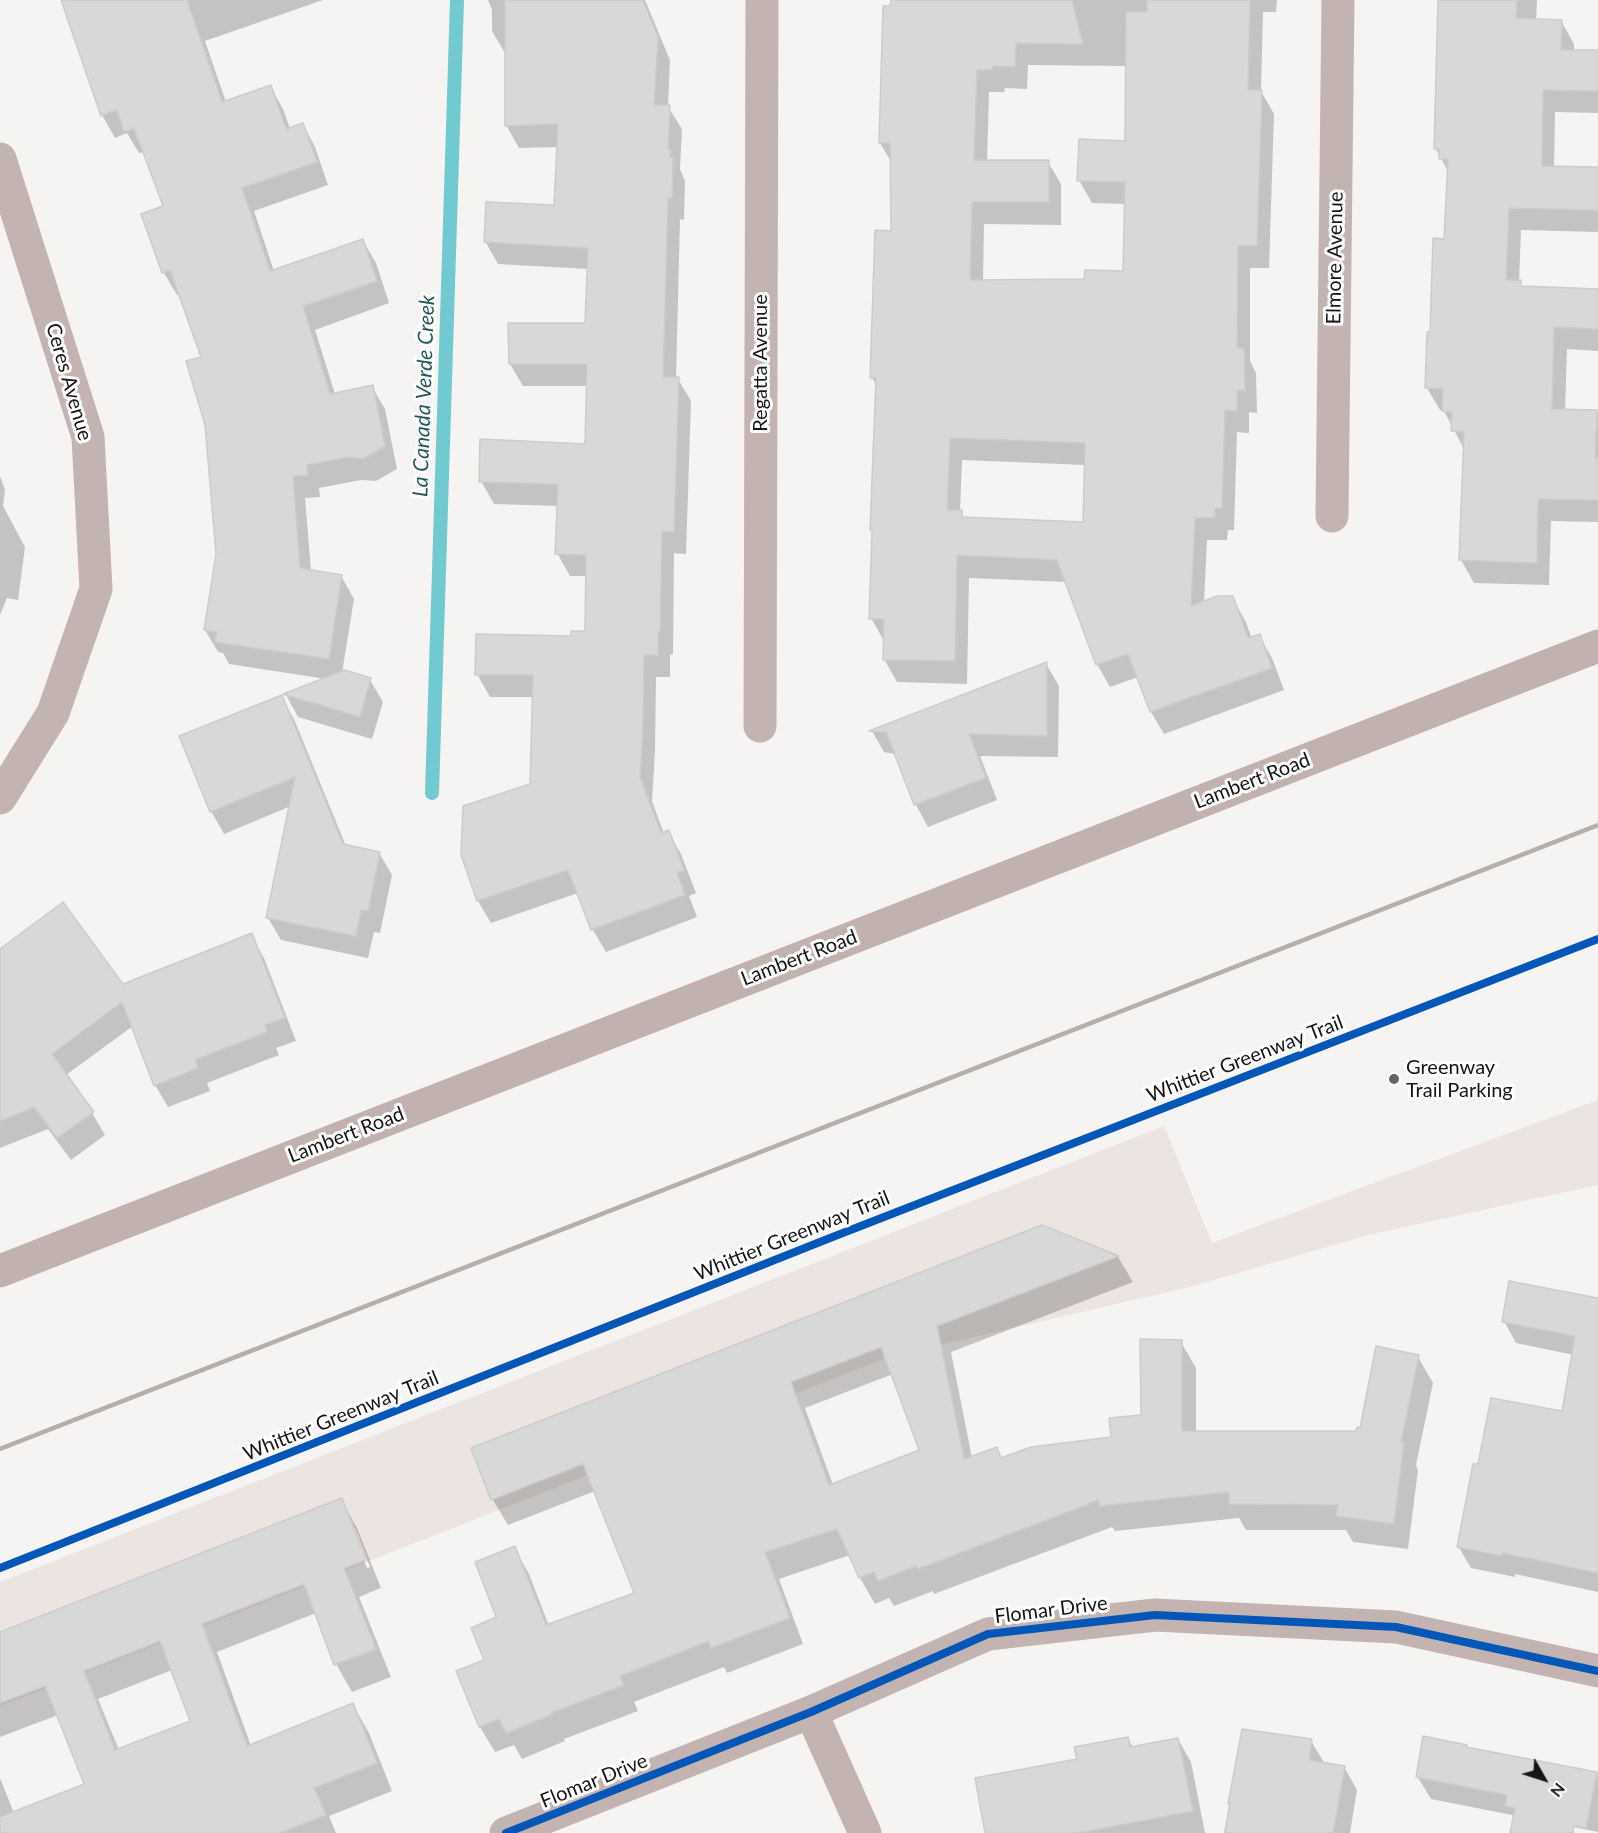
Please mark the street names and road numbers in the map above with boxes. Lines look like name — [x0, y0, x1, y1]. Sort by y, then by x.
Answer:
street label: Elmore Avenue — [1322, 191, 1348, 325]
street label: Regatta Avenue — [749, 294, 773, 432]
street label: Ceres Avenue — [41, 320, 97, 444]
street label: Lambert Road — [1191, 748, 1313, 814]
street label: Lambert Road — [738, 925, 860, 991]
street label: Whittier Greenway Trail — [1143, 1010, 1347, 1108]
street label: Lambert Road — [285, 1102, 407, 1168]
street label: Whittier Greenway Trail — [691, 1186, 893, 1286]
street label: Whittier Greenway Trail — [240, 1366, 442, 1466]
street label: Flomar Drive — [993, 1591, 1109, 1629]
street label: Flomar Drive — [537, 1749, 651, 1813]

